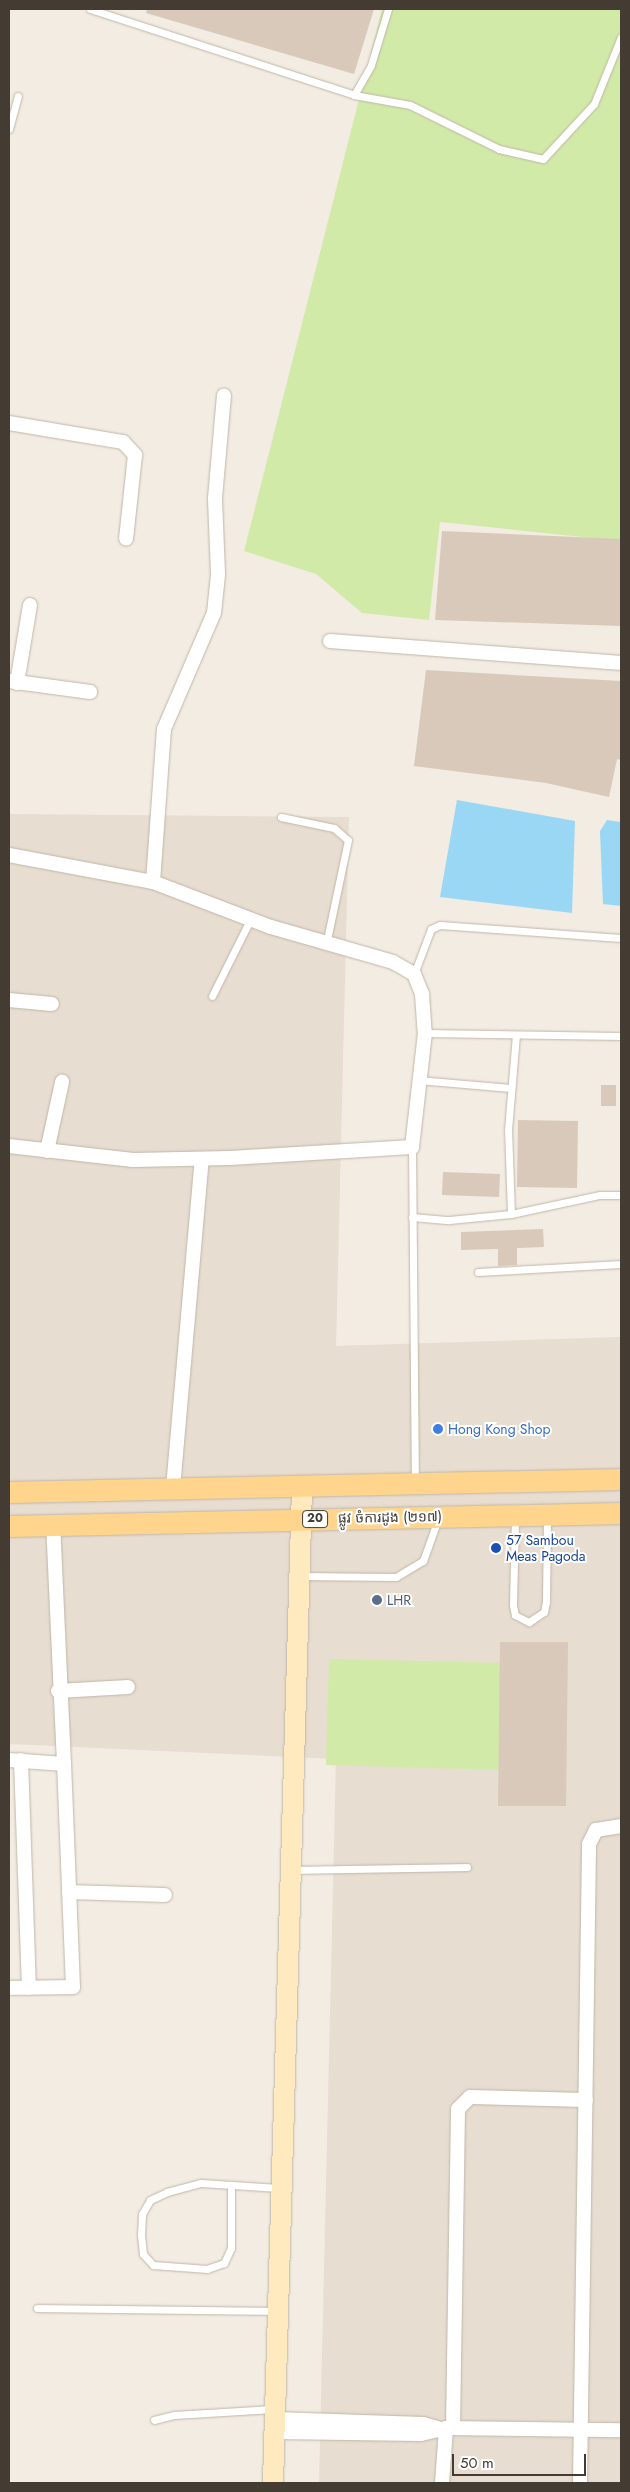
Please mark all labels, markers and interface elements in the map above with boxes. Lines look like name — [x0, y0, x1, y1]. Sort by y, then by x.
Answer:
place label: Hong Kong Shop — [448, 1421, 550, 1437]
marker: Hong Kong Shop — [432, 1423, 444, 1435]
street label: ផ្លូវ ចំការដូង (២១៧) — [338, 1508, 442, 1526]
road number: 20 — [301, 1510, 329, 1528]
place label: 57 Sambou Meas Pagoda — [506, 1532, 585, 1564]
marker: 57 Sambou Meas Pagoda — [490, 1542, 502, 1554]
place label: LHR — [387, 1592, 411, 1608]
marker: LHR — [371, 1594, 383, 1606]
scale bar — [455, 2444, 589, 2476]
text: 50 m — [460, 2452, 494, 2474]

